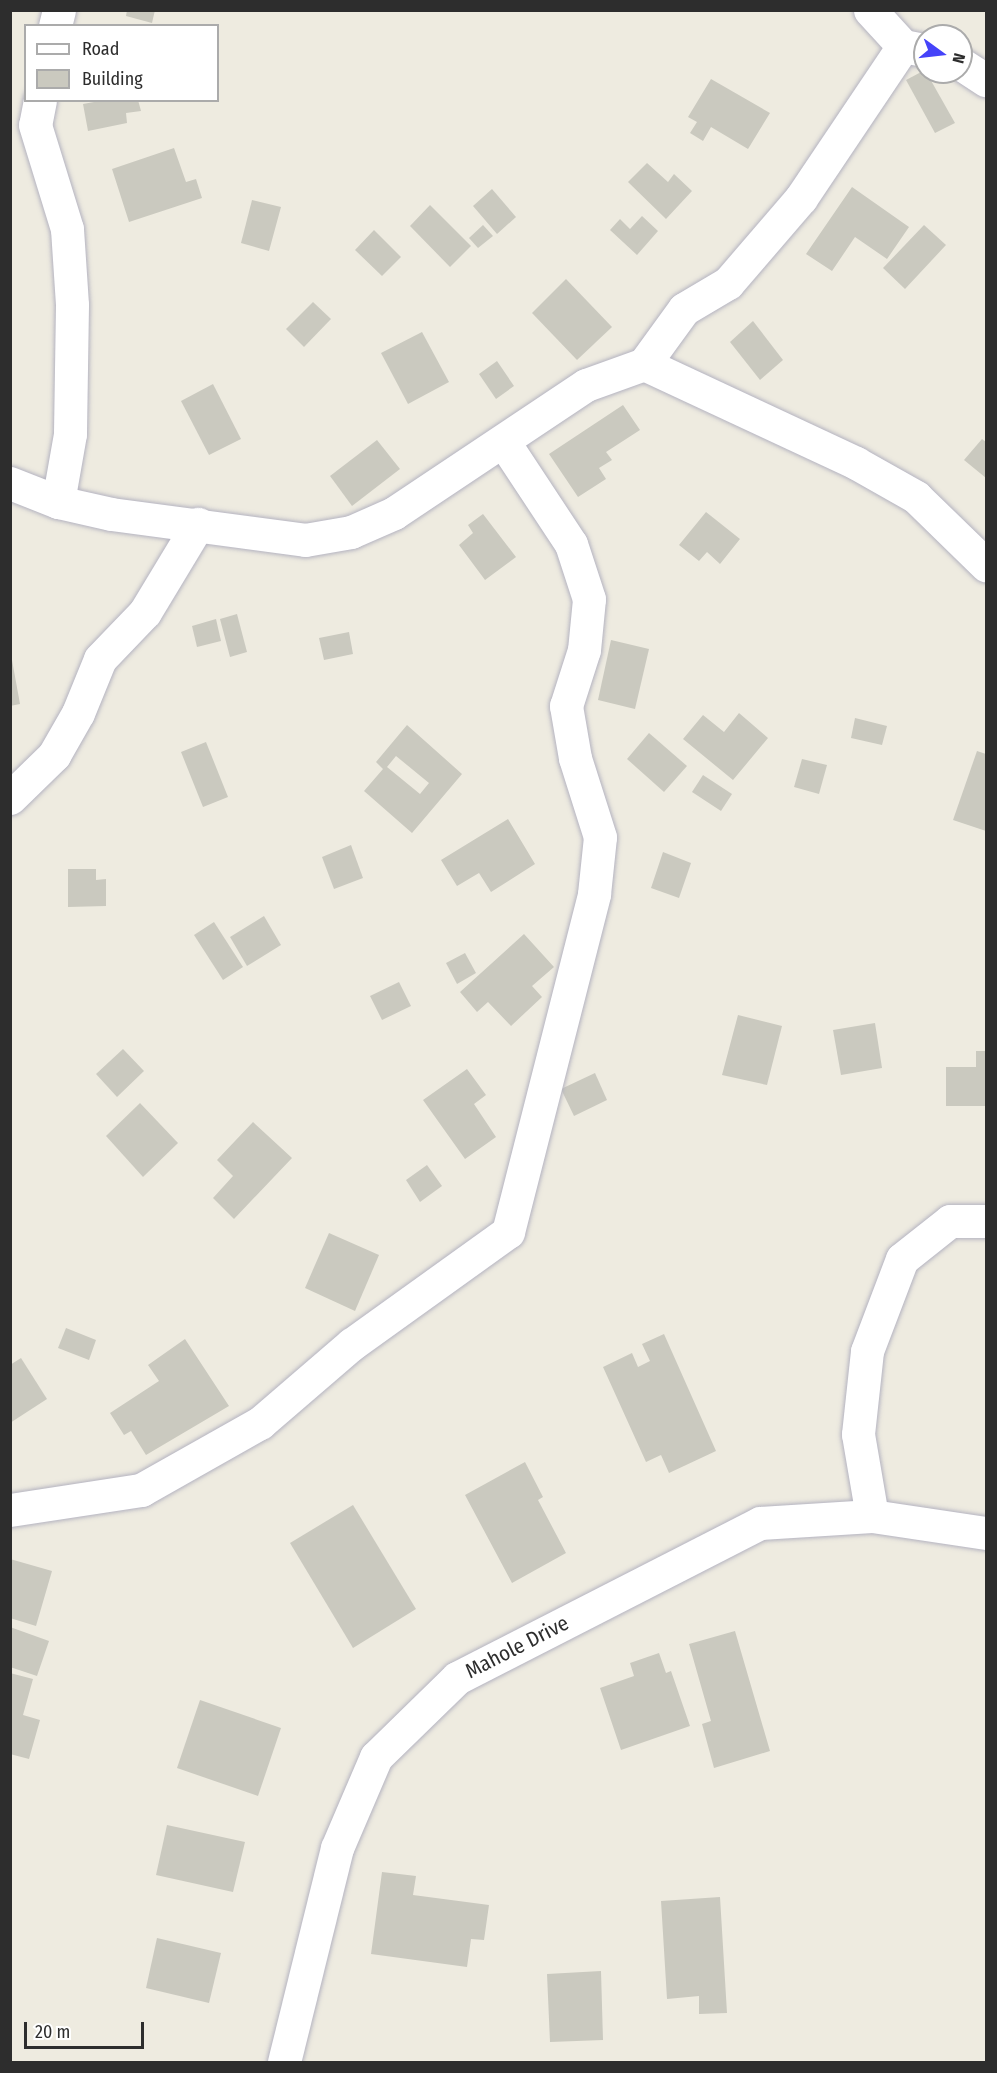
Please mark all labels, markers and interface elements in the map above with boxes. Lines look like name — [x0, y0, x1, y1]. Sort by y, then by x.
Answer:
legend — [24, 24, 219, 102]
north arrow — [913, 24, 973, 84]
text: Road — [82, 38, 119, 60]
text: N — [949, 51, 969, 65]
text: Building — [82, 68, 143, 90]
street label: Mahole Drive — [461, 1610, 573, 1684]
scale bar — [27, 2010, 147, 2048]
text: 20 m — [35, 2021, 70, 2043]

